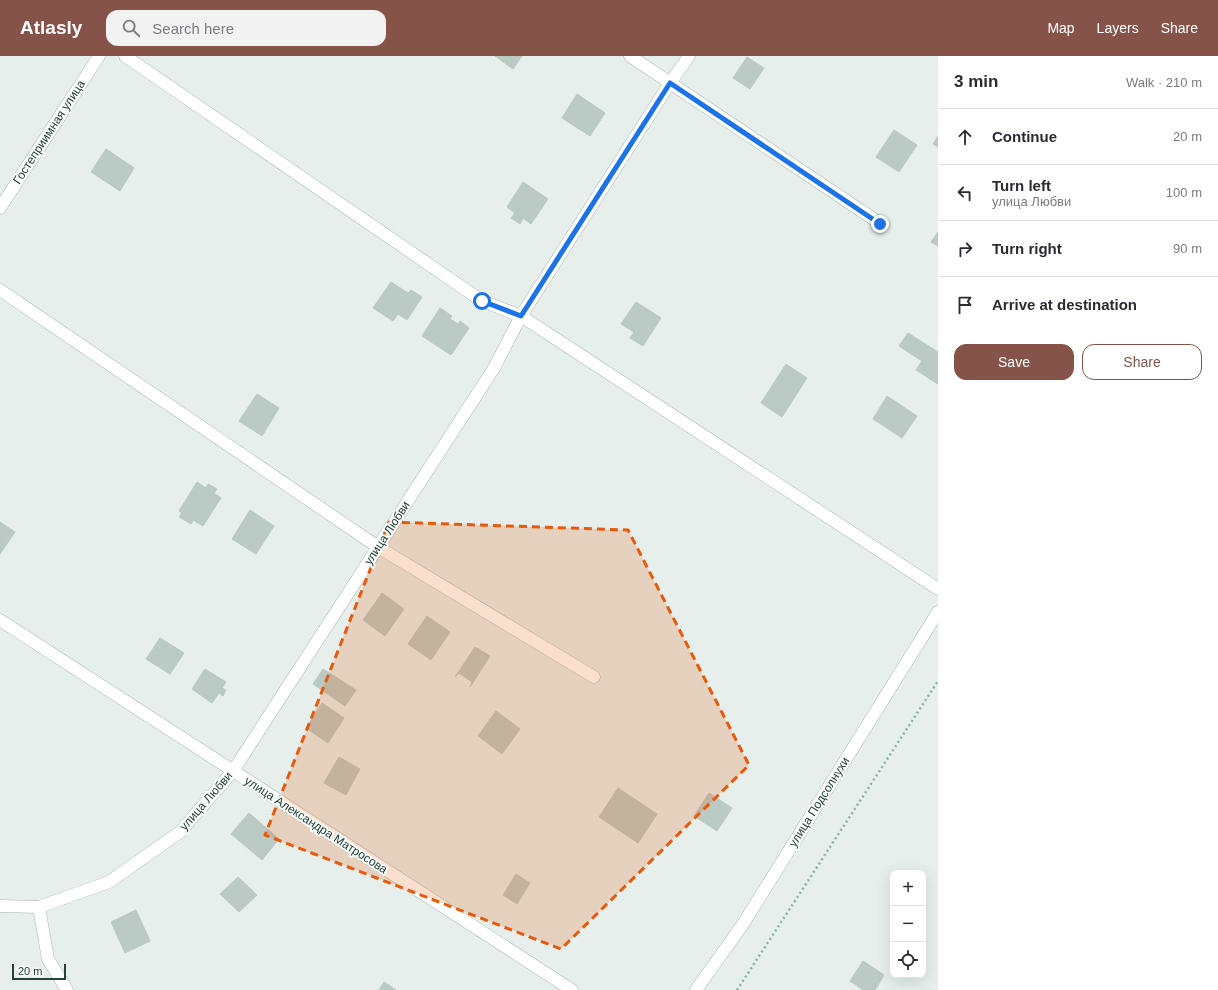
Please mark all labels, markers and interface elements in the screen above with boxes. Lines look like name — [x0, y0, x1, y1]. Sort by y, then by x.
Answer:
search box — [106, 10, 386, 46]
text: Atlasly — [20, 17, 82, 38]
icon: search — [120, 17, 142, 39]
text: Search here — [152, 20, 234, 37]
text: Map — [1047, 20, 1075, 36]
text: Layers — [1097, 20, 1139, 36]
text: Share — [1161, 20, 1198, 36]
text: 3 min — [954, 72, 998, 91]
text: Walk · 210 m — [1126, 75, 1202, 90]
street label: Гостеприимная улица — [10, 77, 88, 187]
icon: ahead — [954, 126, 976, 148]
text: Continue — [992, 128, 1057, 145]
text: 20 m — [1173, 129, 1202, 144]
text: Turn left — [992, 177, 1051, 194]
icon: left — [954, 182, 976, 204]
text: 100 m — [1166, 185, 1202, 200]
text: улица Любви — [992, 194, 1071, 209]
route end — [871, 215, 889, 233]
icon: right — [954, 238, 976, 260]
text: Turn right — [992, 240, 1062, 257]
text: 90 m — [1173, 241, 1202, 256]
route start — [473, 292, 491, 310]
icon: arrive — [954, 294, 976, 316]
text: Arrive at destination — [992, 296, 1137, 313]
button: Save — [954, 344, 1074, 380]
button: Share — [1082, 344, 1202, 380]
street label: улица Любви — [361, 499, 413, 567]
street label: улица Подсолнухи — [786, 755, 852, 849]
street label: улица Любви — [177, 769, 235, 833]
street label: улица Александра Матросова — [242, 774, 390, 877]
map controls — [890, 870, 926, 978]
button: + — [890, 870, 926, 906]
button: − — [890, 906, 926, 942]
button: locate — [890, 942, 926, 978]
scale bar — [12, 962, 66, 981]
text: 20 m — [18, 965, 42, 977]

